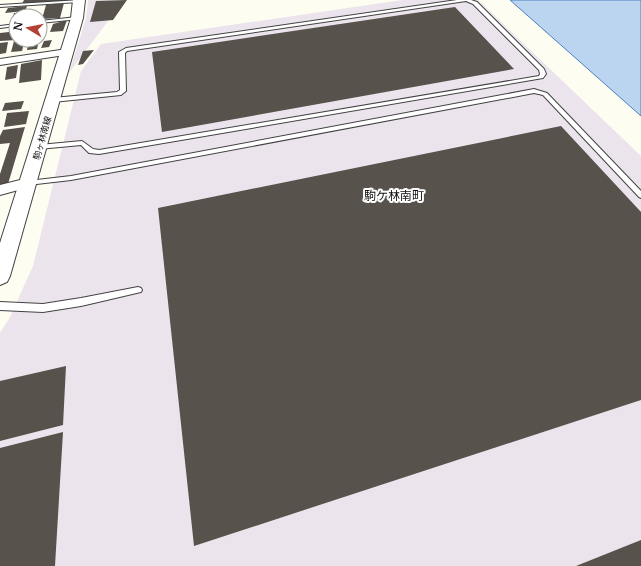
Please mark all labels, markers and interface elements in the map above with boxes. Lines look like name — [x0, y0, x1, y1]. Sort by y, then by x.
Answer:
north arrow — [8, 8, 48, 48]
text: N — [11, 20, 26, 32]
street label: 駒ヶ林南線 — [31, 114, 54, 161]
district label: 駒ケ林南町 — [364, 188, 424, 203]

